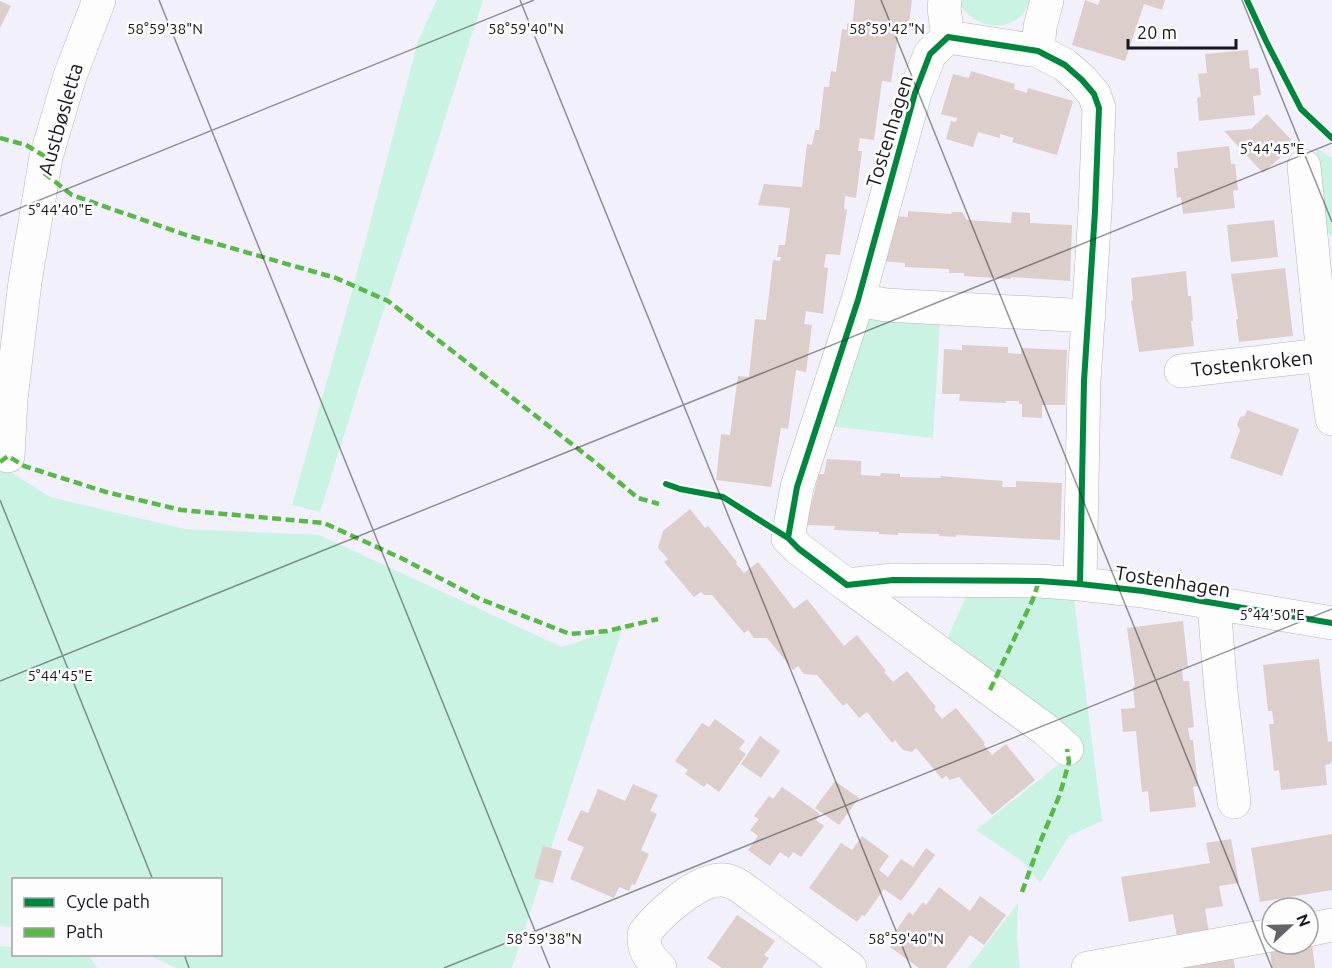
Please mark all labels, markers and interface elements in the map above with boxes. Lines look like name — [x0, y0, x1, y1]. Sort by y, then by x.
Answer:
scale bar — [1128, 12, 1236, 50]
text: 58°59'38"N — [127, 20, 203, 37]
text: 58°59'40"N — [488, 20, 564, 37]
text: 58°59'42"N — [849, 20, 925, 37]
text: 20 m — [1137, 22, 1177, 42]
street label: Austbøsletta — [33, 60, 87, 178]
street label: Tostenhagen — [861, 72, 917, 190]
text: 5°44'45"E — [1239, 140, 1305, 157]
text: 5°44'40"E — [27, 201, 93, 218]
street label: Tostenkroken — [1190, 345, 1314, 381]
street label: Tostenhagen — [1114, 561, 1232, 601]
text: 5°44'50"E — [1239, 606, 1305, 623]
text: 5°44'45"E — [27, 667, 93, 684]
legend — [12, 878, 222, 956]
text: Cycle path — [66, 891, 150, 911]
north arrow — [1260, 896, 1320, 956]
text: N — [1293, 911, 1314, 929]
text: Path — [66, 921, 103, 941]
text: 58°59'38"N — [506, 930, 582, 947]
text: 58°59'40"N — [868, 930, 944, 947]

